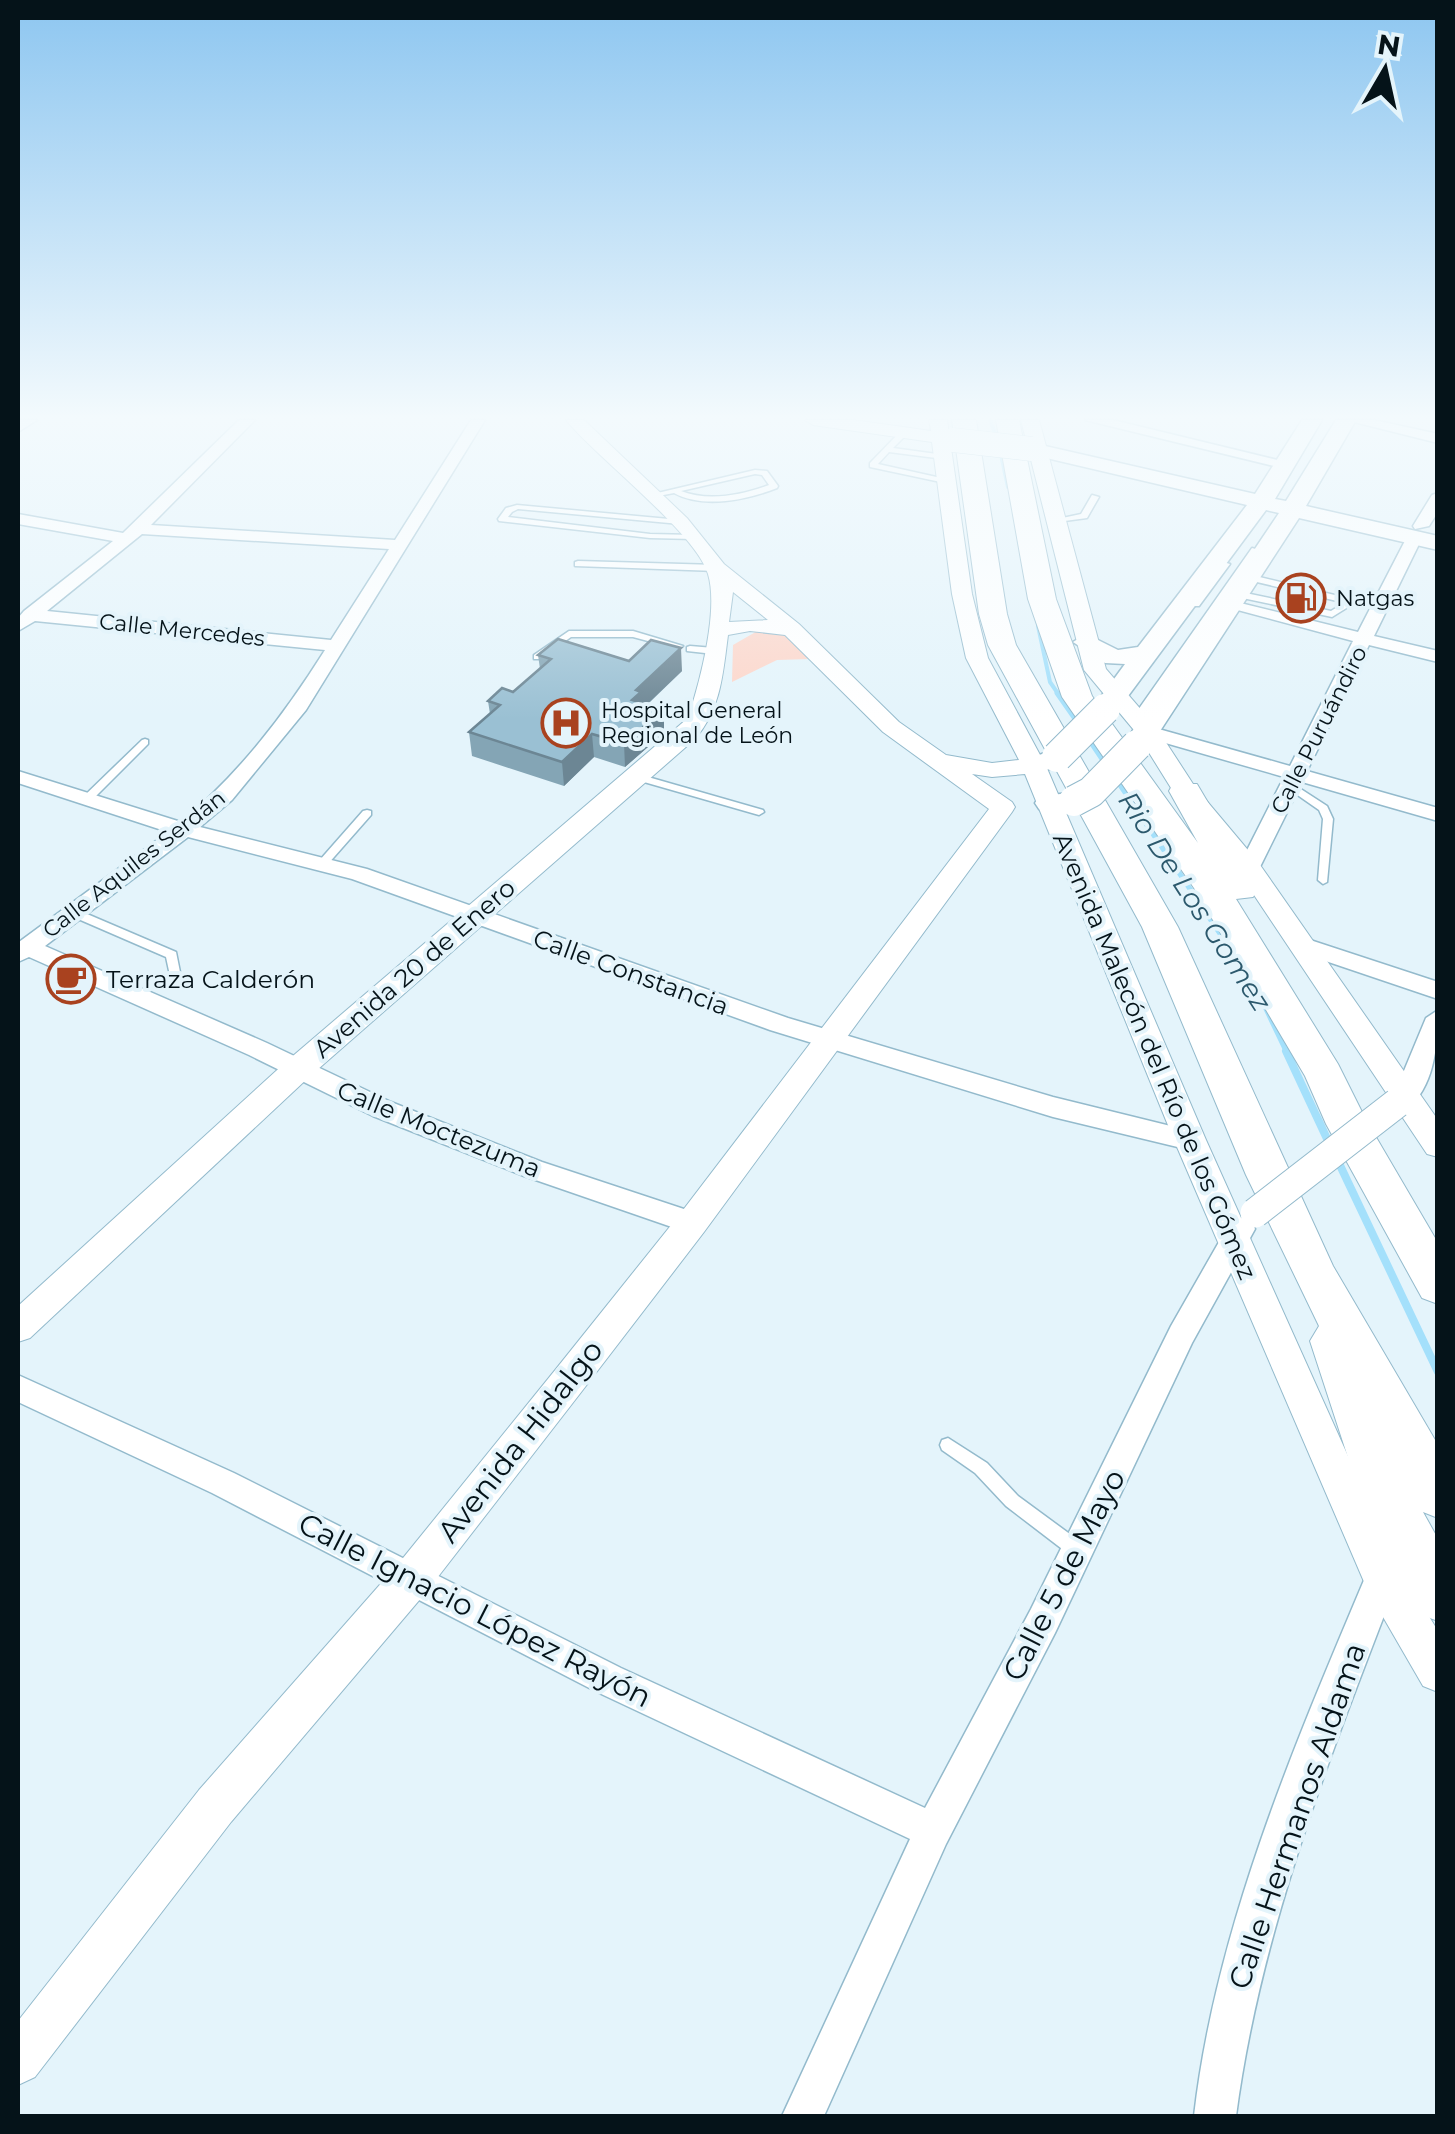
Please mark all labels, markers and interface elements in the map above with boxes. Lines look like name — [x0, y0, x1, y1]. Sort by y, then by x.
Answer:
north arrow — [1335, 20, 1435, 120]
text: N — [1375, 27, 1403, 64]
fuel station icon: Natgas — [1275, 572, 1327, 624]
place label: Natgas — [1336, 585, 1414, 612]
street label: Calle Mercedes — [98, 608, 266, 652]
street label: Calle Puruándiro — [1265, 642, 1373, 818]
hospital icon: Hospital General Regional de León — [540, 697, 592, 749]
place label: Hospital General Regional de León — [601, 697, 793, 749]
street label: Calle Aquiles Serdán — [37, 784, 231, 944]
water label: Rio De Los Gomez — [1111, 785, 1279, 1018]
street label: Avenida Malecón del Río de los Gómez — [1047, 828, 1263, 1284]
street label: Avenida 20 de Enero — [307, 872, 521, 1064]
street label: Calle Constancia — [529, 923, 733, 1021]
cafe icon: Terraza Calderón — [45, 953, 97, 1005]
place label: Terraza Calderón — [106, 964, 315, 994]
street label: Calle Moctezuma — [333, 1075, 545, 1183]
street label: Avenida Hidalgo — [429, 1332, 611, 1550]
street label: Calle 5 de Mayo — [995, 1463, 1133, 1687]
street label: Calle Ignacio López Rayón — [292, 1505, 658, 1715]
street label: Calle Hermanos Aldama — [1220, 1638, 1374, 1994]

